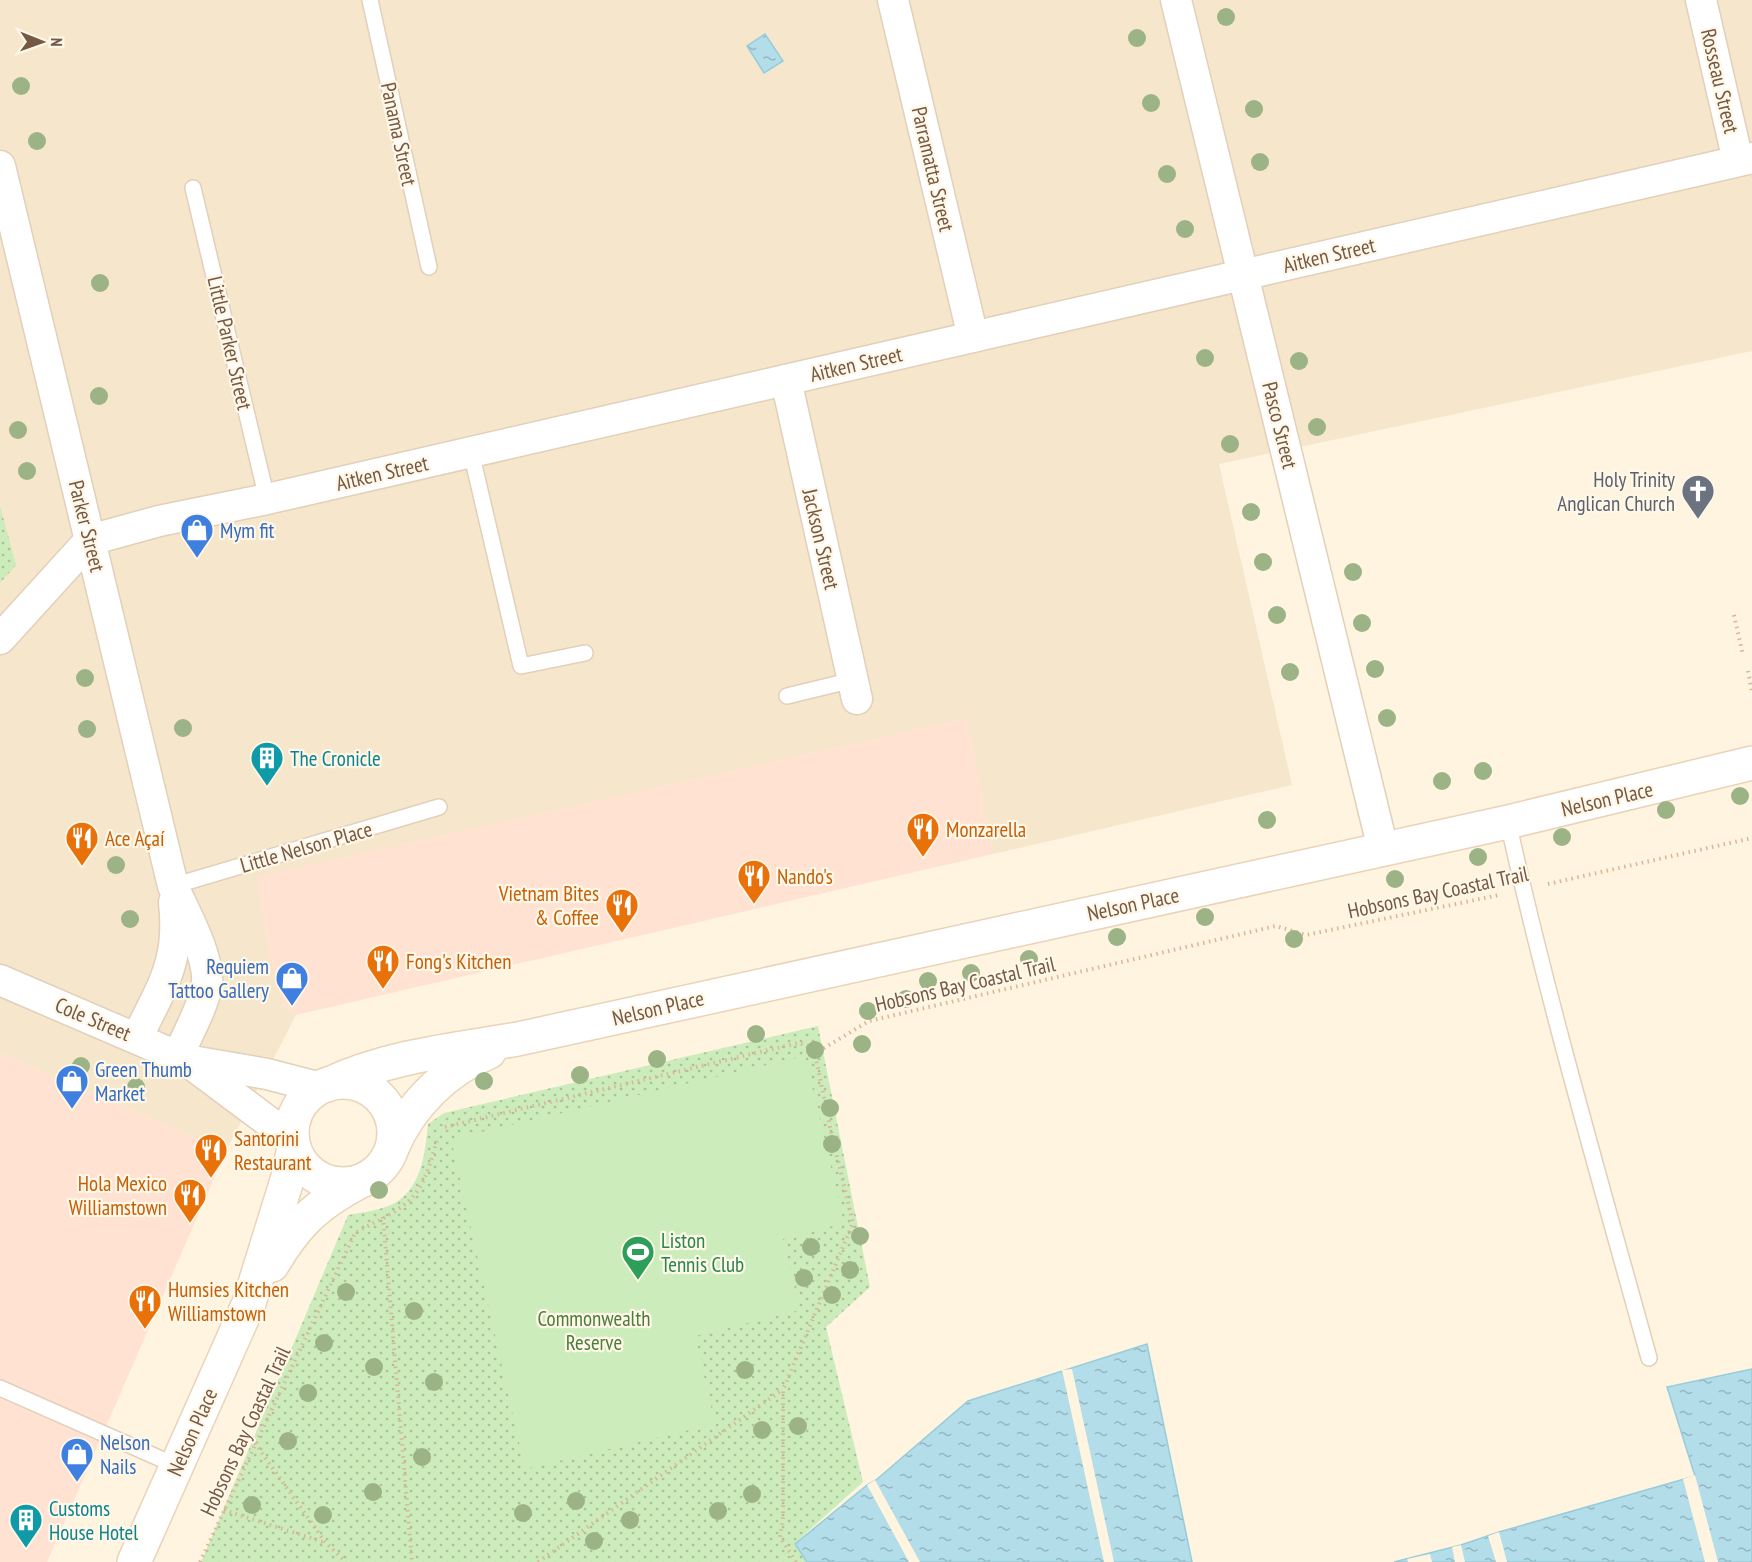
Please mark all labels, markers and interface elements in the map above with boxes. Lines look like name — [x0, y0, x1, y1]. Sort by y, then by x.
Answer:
north arrow — [12, 12, 72, 72]
street label: Rosseau Street — [1695, 26, 1745, 136]
text: N — [47, 38, 67, 47]
street label: Panama Street — [375, 80, 423, 188]
street label: Parramatta Street — [906, 104, 961, 234]
street label: Aitken Street — [1280, 231, 1378, 279]
street label: Little Parker Street — [202, 274, 259, 413]
street label: Aitken Street — [807, 340, 905, 388]
street label: Pasco Street — [1256, 379, 1304, 471]
street label: Aitken Street — [333, 449, 431, 497]
place label: Holy Trinity Anglican Church — [1557, 466, 1675, 517]
church icon: Holy Trinity Anglican Church — [1680, 473, 1716, 520]
street label: Parker Street — [63, 477, 111, 575]
street label: Jackson Street — [796, 485, 846, 592]
shop icon: Mym fit — [179, 512, 215, 559]
place label: Mym fit — [220, 517, 275, 544]
building icon: The Cronicle — [249, 740, 285, 787]
place label: The Cronicle — [290, 745, 381, 772]
street label: Nelson Place — [1559, 775, 1655, 823]
restaurant icon: Monzarella — [905, 811, 941, 858]
street label: Little Nelson Place — [237, 815, 375, 879]
place label: Monzarella — [946, 816, 1026, 843]
restaurant icon: Ace Açaí — [64, 820, 100, 867]
place label: Ace Açaí — [105, 825, 165, 852]
restaurant icon: Nando's — [736, 858, 772, 905]
street label: Hobsons Bay Coastal Trail — [1345, 860, 1531, 924]
place label: Nando's — [777, 863, 833, 890]
place label: Vietnam Bites & Coffee — [498, 880, 599, 931]
street label: Nelson Place — [1085, 881, 1181, 927]
restaurant icon: Vietnam Bites & Coffee — [604, 887, 640, 934]
restaurant icon: Fong's Kitchen — [365, 943, 401, 990]
place label: Fong's Kitchen — [406, 948, 511, 975]
street label: Hobsons Bay Coastal Trail — [872, 950, 1058, 1018]
place label: Requiem Tattoo Gallery — [168, 953, 269, 1004]
shop icon: Requiem Tattoo Gallery — [274, 960, 310, 1007]
street label: Nelson Place — [610, 984, 706, 1032]
street label: Cole Street — [51, 991, 135, 1047]
place label: Green Thumb Market — [95, 1056, 192, 1107]
shop icon: Green Thumb Market — [54, 1063, 90, 1110]
place label: Santorini Restaurant — [234, 1125, 312, 1176]
restaurant icon: Santorini Restaurant — [193, 1132, 229, 1179]
place label: Hola Mexico Williamstown — [69, 1170, 167, 1221]
restaurant icon: Hola Mexico Williamstown — [172, 1177, 208, 1224]
place label: Liston Tennis Club — [661, 1227, 744, 1278]
sports icon: Liston Tennis Club — [620, 1234, 656, 1281]
place label: Humsies Kitchen Williamstown — [168, 1276, 289, 1327]
restaurant icon: Humsies Kitchen Williamstown — [127, 1283, 163, 1330]
park label: Commonwealth Reserve — [538, 1305, 650, 1356]
street label: Hobsons Bay Coastal Trail — [194, 1342, 296, 1520]
street label: Nelson Place — [161, 1384, 223, 1480]
place label: Nelson Nails — [100, 1429, 150, 1480]
shop icon: Nelson Nails — [59, 1436, 95, 1483]
place label: Customs House Hotel — [49, 1495, 138, 1546]
building icon: Customs House Hotel — [8, 1502, 44, 1549]

